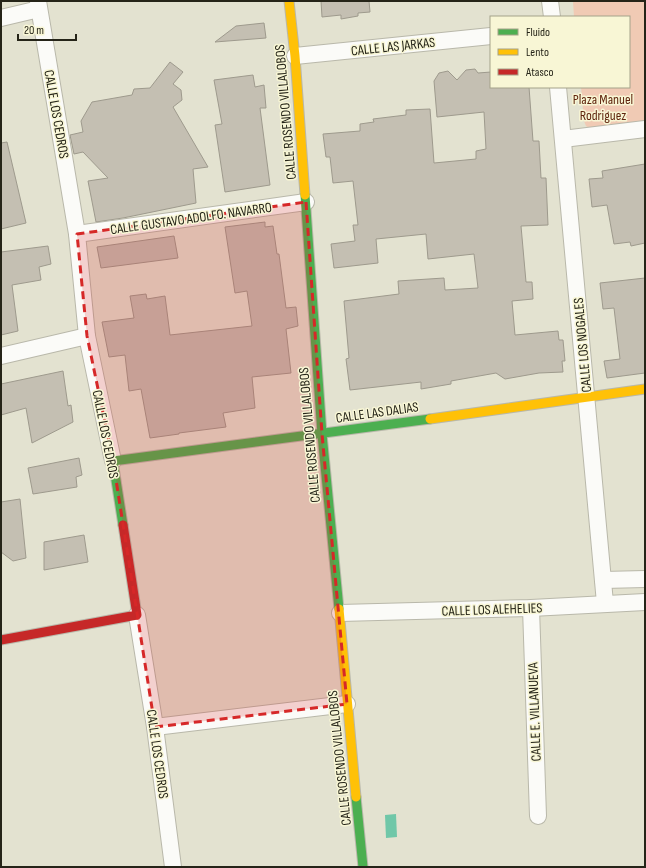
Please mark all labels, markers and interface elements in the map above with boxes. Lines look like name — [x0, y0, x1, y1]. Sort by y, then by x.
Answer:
scale bar — [18, 16, 76, 42]
legend — [490, 16, 630, 88]
text: 20 m — [24, 23, 44, 38]
text: Fluido — [526, 25, 550, 40]
street label: CALLE LAS JARKAS — [350, 34, 436, 59]
street label: CALLE ROSENDO VILLALOBOS — [271, 44, 300, 180]
text: Lento — [526, 45, 549, 60]
text: Atasco — [525, 65, 553, 80]
street label: CALLE LOS CEDROS — [40, 68, 73, 160]
park label: Plaza Manuel Rodriguez — [573, 91, 633, 124]
street label: CALLE GUSTAVO ADOLFO. NAVARRO — [109, 199, 273, 238]
street label: CALLE LOS NOGALES — [570, 297, 595, 393]
street label: CALLE ROSENDO VILLALOBOS — [295, 367, 324, 503]
street label: CALLE LOS CEDROS — [89, 388, 122, 480]
street label: CALLE LAS DALIAS — [335, 398, 420, 427]
street label: CALLE LOS ALEHELIES — [441, 599, 543, 620]
street label: CALLE E. VILLANUEVA — [524, 661, 545, 762]
street label: CALLE ROSENDO VILLALOBOS — [324, 690, 355, 826]
street label: CALLE LOS CEDROS — [143, 708, 172, 800]

